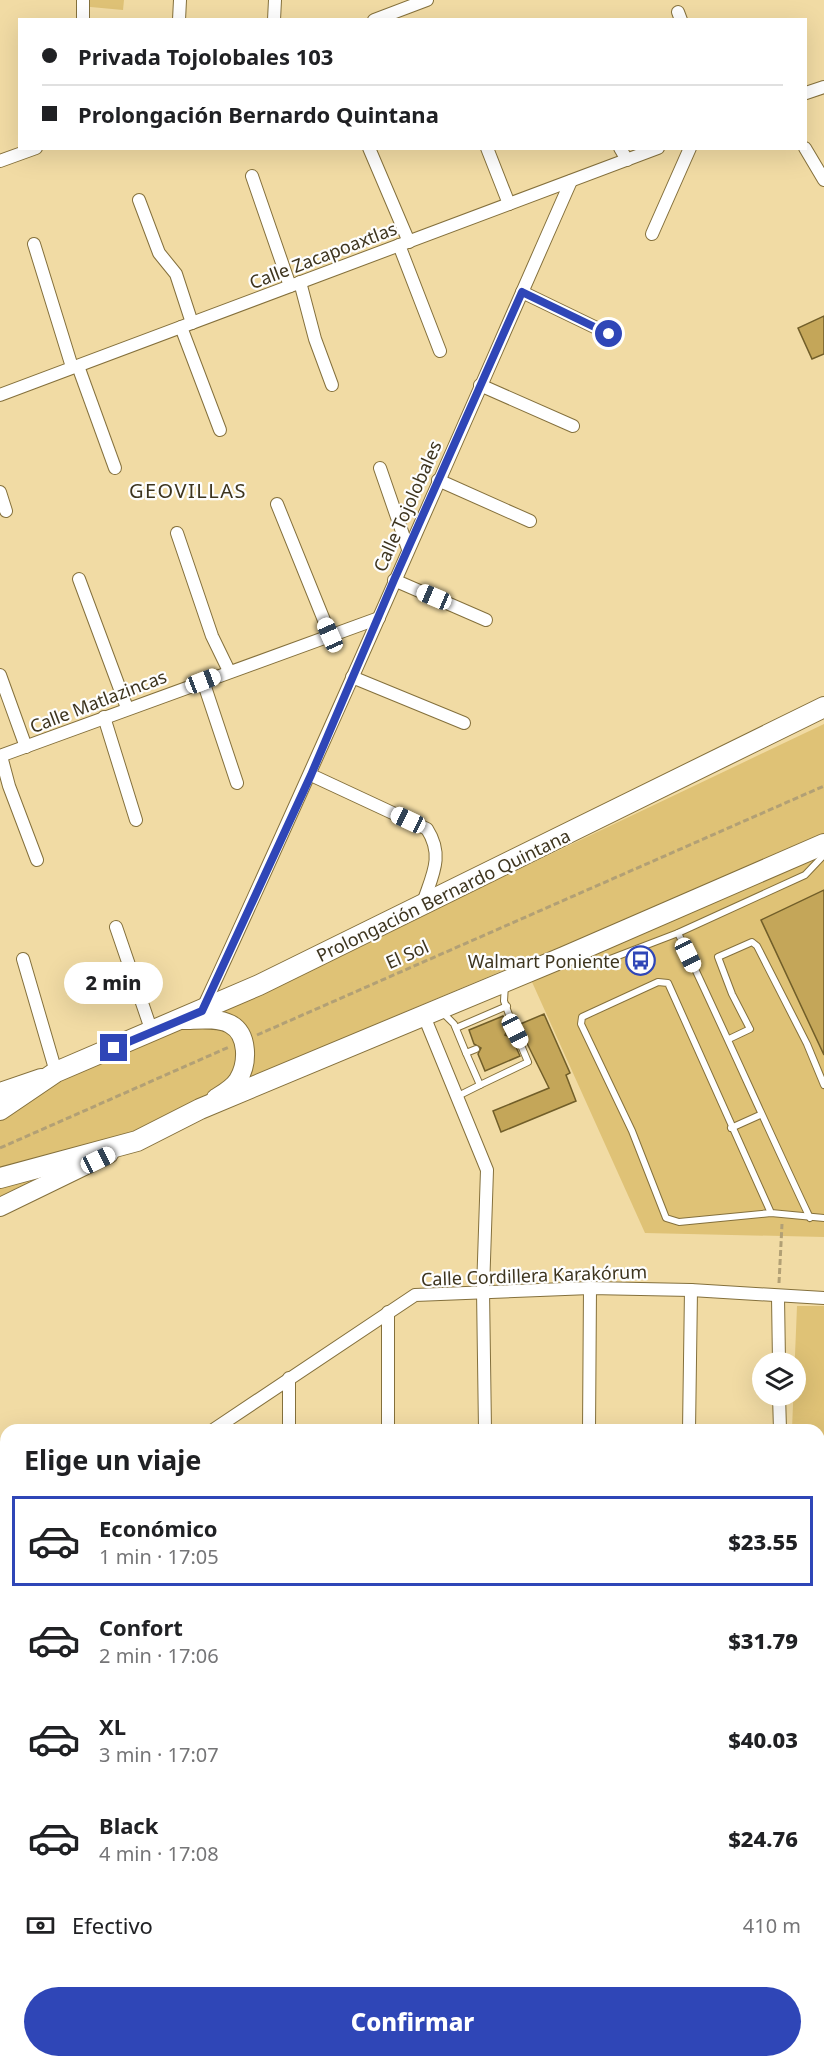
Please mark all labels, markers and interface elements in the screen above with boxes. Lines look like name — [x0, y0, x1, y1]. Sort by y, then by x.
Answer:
text: Privada Tojolobales 103 — [78, 41, 333, 71]
text: Prolongación Bernardo Quintana — [78, 99, 439, 129]
street label: Calle Zacapoaxtlas — [246, 216, 400, 294]
route start — [595, 320, 622, 347]
street label: Calle Tojolobales — [367, 437, 447, 575]
district label: GEOVILLAS — [129, 477, 247, 504]
car — [414, 582, 454, 612]
car — [314, 615, 346, 655]
street label: Calle Matlazincas — [26, 664, 170, 738]
car — [183, 666, 223, 696]
car — [388, 804, 428, 836]
street label: Prolongación Bernardo Quintana — [312, 823, 574, 967]
street label: El Sol — [382, 934, 432, 974]
car — [672, 935, 704, 975]
bus stop icon: Walmart Poniente — [625, 945, 657, 977]
place label: Walmart Poniente — [468, 949, 620, 973]
callout: 2 min — [64, 961, 164, 1003]
text: 2 min — [86, 969, 141, 996]
car — [499, 1011, 531, 1051]
route end — [100, 1034, 127, 1061]
car — [78, 1144, 118, 1176]
street label: Calle Cordillera Karakórum — [421, 1259, 647, 1291]
map controls — [752, 1352, 806, 1406]
button: layers — [752, 1352, 806, 1406]
text: Elige un viaje — [24, 1441, 201, 1478]
text: Económico — [99, 1513, 218, 1543]
icon: car — [27, 1514, 81, 1568]
text: $23.55 — [728, 1526, 798, 1556]
text: 1 min · 17:05 — [99, 1543, 219, 1570]
text: Confort — [99, 1612, 183, 1642]
icon: car — [27, 1613, 81, 1667]
text: $31.79 — [728, 1625, 798, 1655]
text: 2 min · 17:06 — [99, 1642, 219, 1669]
text: XL — [99, 1711, 126, 1741]
icon: car — [27, 1712, 81, 1766]
text: $40.03 — [728, 1724, 798, 1754]
text: 3 min · 17:07 — [99, 1741, 219, 1768]
text: Black — [99, 1810, 158, 1840]
icon: car — [27, 1811, 81, 1865]
text: $24.76 — [728, 1823, 798, 1853]
text: 4 min · 17:08 — [99, 1840, 219, 1867]
icon: cash — [24, 1909, 57, 1942]
text: Efectivo — [72, 1910, 153, 1940]
text: 410 m — [743, 1912, 801, 1939]
button: Confirmar — [24, 1987, 801, 2056]

